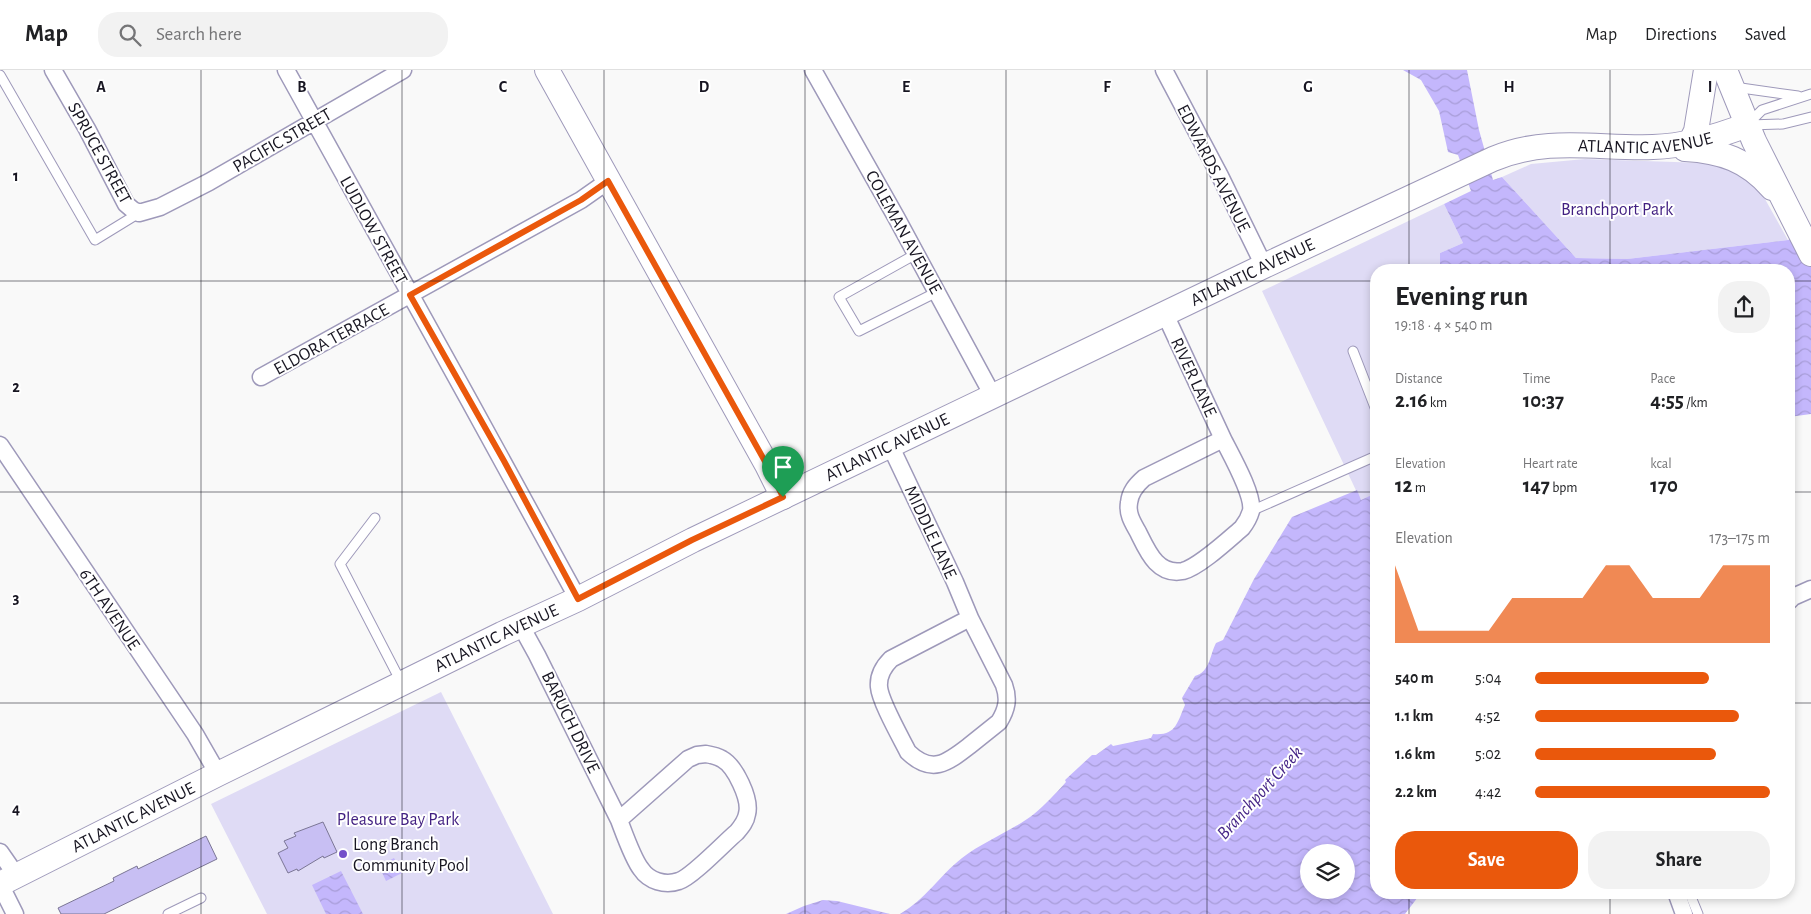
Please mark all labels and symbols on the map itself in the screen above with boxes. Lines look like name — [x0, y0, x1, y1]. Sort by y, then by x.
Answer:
text: A — [96, 79, 106, 95]
text: B — [297, 79, 307, 95]
text: C — [499, 79, 508, 95]
text: D — [699, 79, 710, 95]
text: E — [902, 79, 910, 95]
text: F — [1103, 79, 1111, 95]
text: G — [1303, 79, 1313, 95]
text: H — [1503, 79, 1515, 95]
text: I — [1708, 79, 1712, 95]
street label: SPRUCE STREET — [64, 100, 134, 207]
street label: EDWARDS AVENUE — [1173, 102, 1253, 235]
street label: PACIFIC STREET — [230, 105, 335, 176]
street label: ATLANTIC AVENUE — [1578, 129, 1715, 157]
text: 1 — [13, 168, 19, 184]
street label: COLEMAN AVENUE — [862, 168, 945, 297]
street label: LUDLOW STREET — [336, 173, 410, 288]
park label: Branchport Park — [1561, 201, 1674, 219]
street label: ATLANTIC AVENUE — [1188, 236, 1318, 310]
street label: ELDORA TERRACE — [271, 301, 392, 379]
street label: RIVER LANE — [1167, 335, 1219, 420]
text: 2 — [12, 379, 20, 395]
street label: ATLANTIC AVENUE — [823, 410, 953, 485]
pin — [762, 446, 804, 497]
street label: MIDDLE LANE — [901, 483, 960, 582]
street label: 6TH AVENUE — [76, 566, 143, 654]
text: 3 — [13, 590, 20, 606]
street label: ATLANTIC AVENUE — [432, 601, 562, 676]
street label: BARUCH DRIVE — [538, 669, 603, 776]
water label: Branchport Creek — [1214, 743, 1307, 843]
street label: ATLANTIC AVENUE — [69, 779, 198, 856]
text: 4 — [12, 801, 20, 817]
park label: Pleasure Bay Park — [337, 811, 460, 829]
place label: Long Branch Community Pool — [353, 836, 469, 875]
marker: Long Branch Community Pool — [337, 848, 349, 860]

